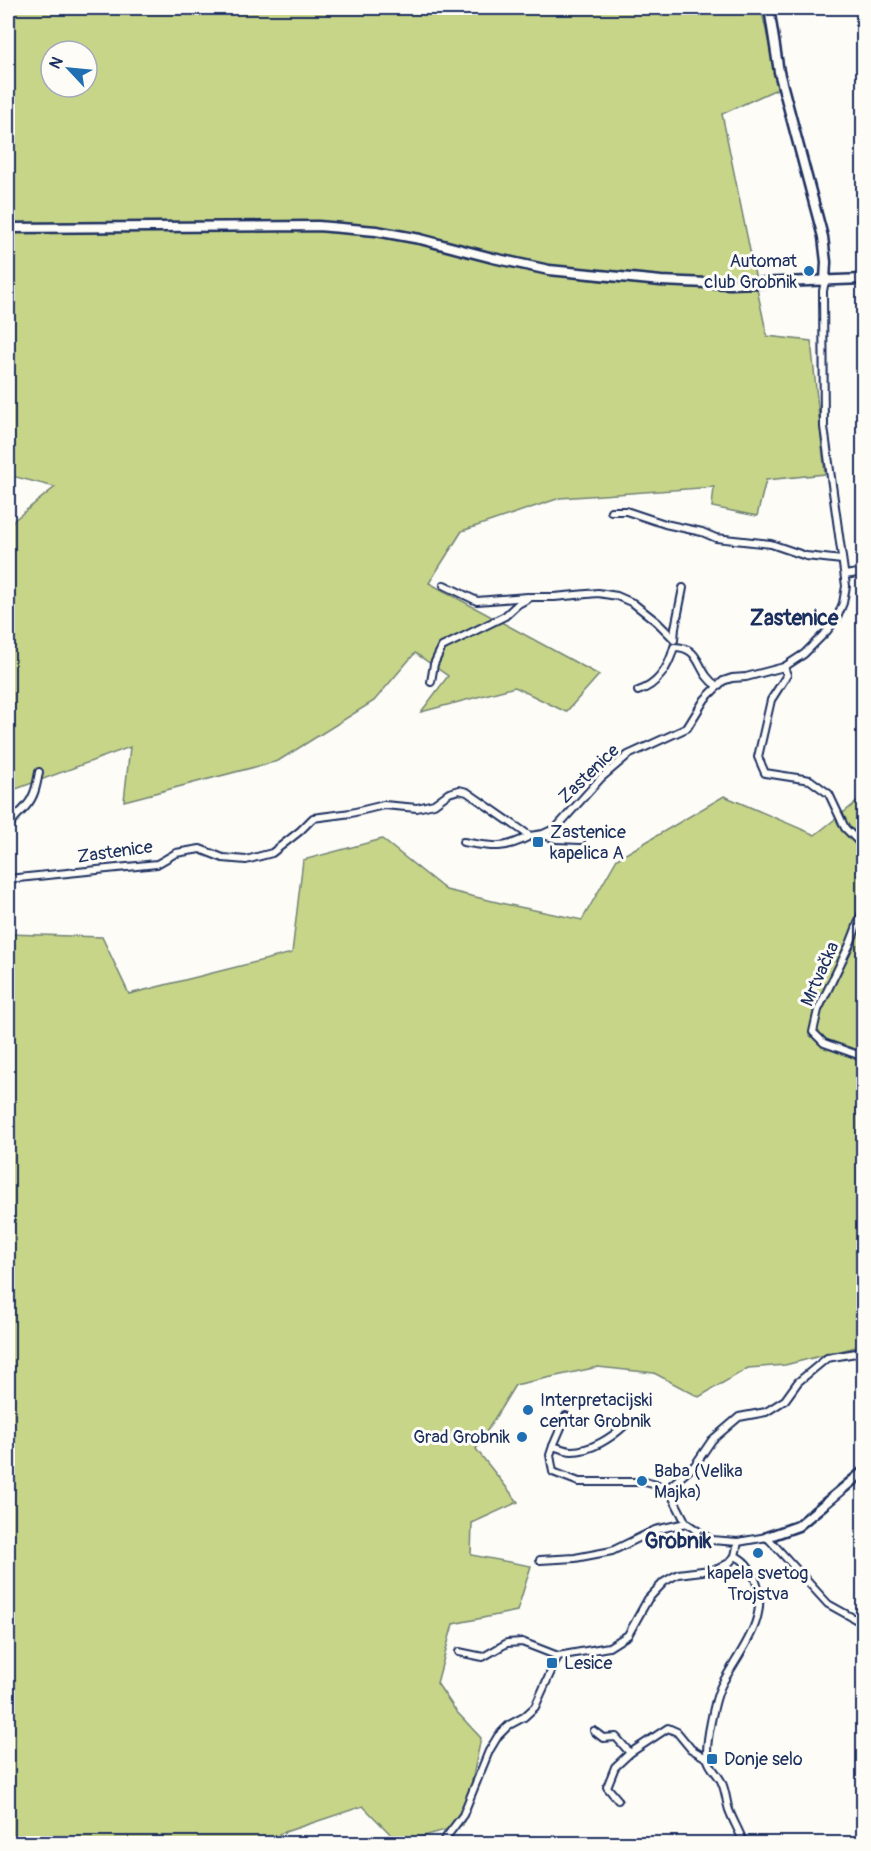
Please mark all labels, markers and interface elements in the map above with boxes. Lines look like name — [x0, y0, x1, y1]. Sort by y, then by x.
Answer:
north arrow — [39, 39, 99, 99]
text: N — [45, 53, 68, 72]
place label: Automat club Grobnik — [704, 250, 798, 294]
marker: Automat club Grobnik — [802, 264, 816, 278]
district label: Zastenice — [750, 605, 839, 632]
street label: Zastenice — [554, 739, 624, 809]
place label: Zastenice kapelica A — [550, 821, 626, 865]
street label: Zastenice — [76, 835, 154, 869]
marker: Zastenice kapelica A — [531, 835, 545, 849]
street label: Mrtvačka — [796, 938, 844, 1010]
place label: Interpretacijski centar Grobnik — [540, 1389, 652, 1433]
marker: Interpretacijski centar Grobnik — [521, 1403, 535, 1417]
place label: Grad Grobnik — [413, 1426, 510, 1449]
marker: Grad Grobnik — [515, 1430, 529, 1444]
place label: Baba (Velika Majka) — [654, 1460, 743, 1504]
marker: Baba (Velika Majka) — [635, 1474, 649, 1488]
district label: Grobnik — [645, 1528, 712, 1555]
marker: kapela svetog Trojstva — [751, 1546, 765, 1560]
place label: kapela svetog Trojstva — [708, 1562, 808, 1606]
place label: Lesice — [564, 1652, 612, 1675]
marker: Lesice — [545, 1656, 559, 1670]
place label: Donje selo — [724, 1748, 803, 1771]
marker: Donje selo — [705, 1752, 719, 1766]

